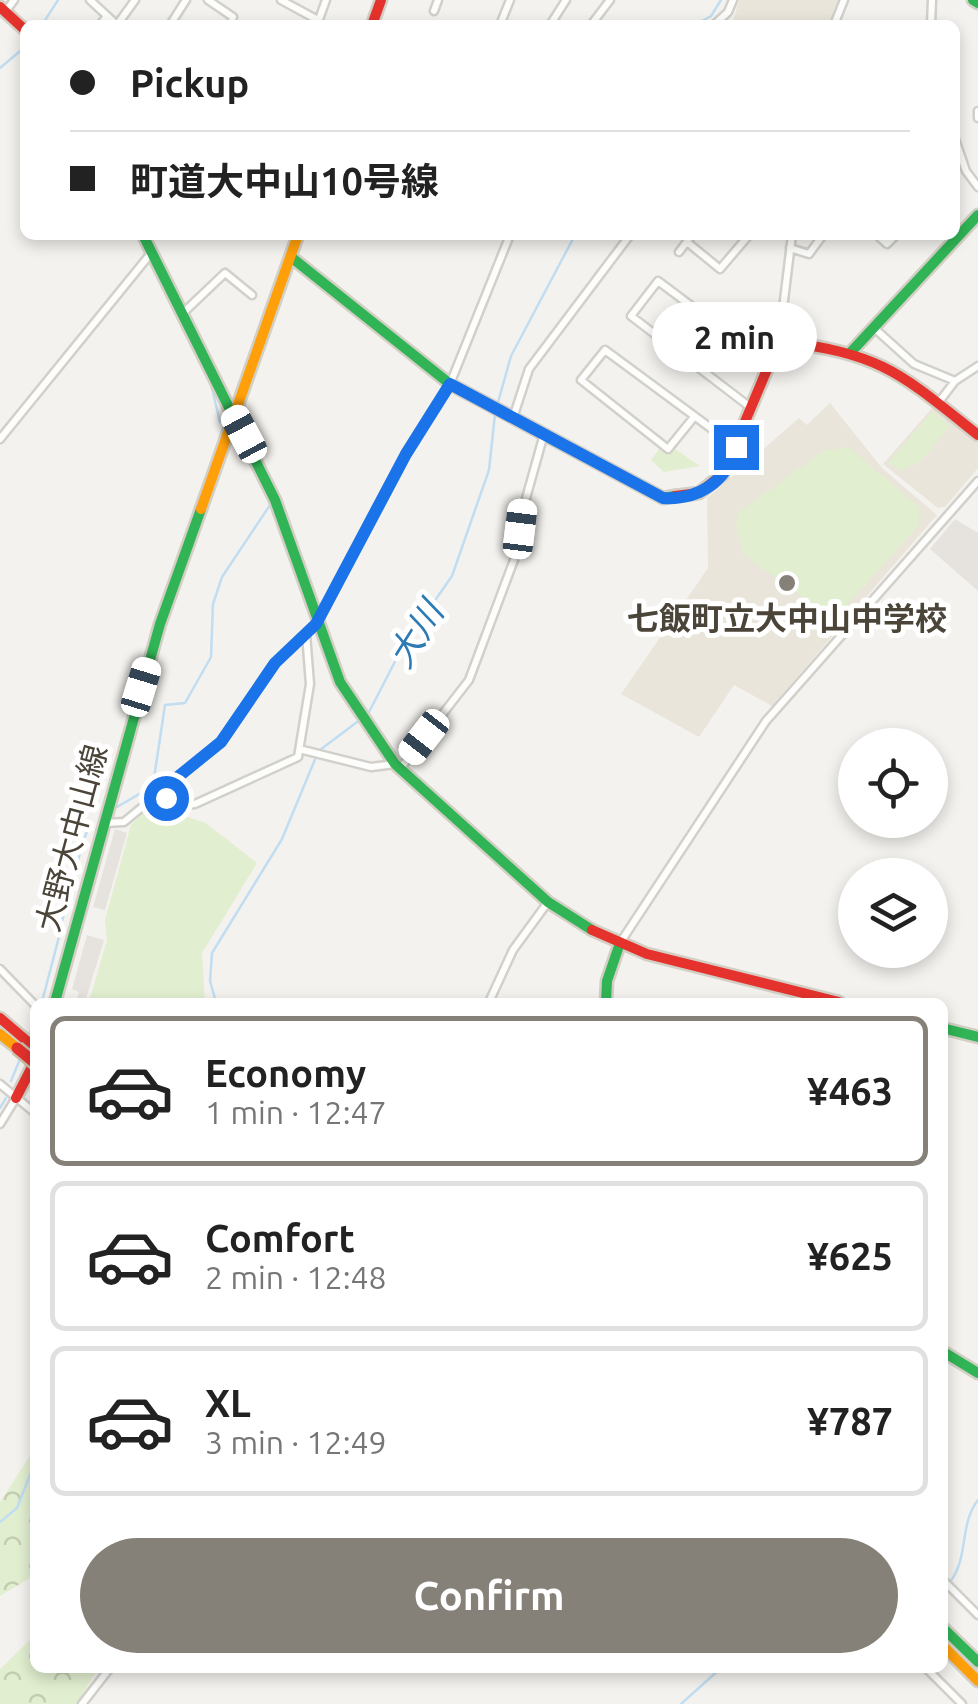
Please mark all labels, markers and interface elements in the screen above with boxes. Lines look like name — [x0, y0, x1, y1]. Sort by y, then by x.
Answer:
text: Pickup — [130, 62, 249, 104]
text: 町道大中山10号線 — [130, 160, 439, 202]
callout: 2 min — [654, 302, 818, 372]
text: 2 min — [694, 319, 775, 355]
car — [217, 400, 271, 468]
route end — [714, 425, 759, 470]
car — [501, 497, 539, 561]
marker: 七飯町立大中山中学校 — [776, 572, 798, 594]
water label: 大川 — [379, 590, 453, 674]
place label: 七飯町立大中山中学校 — [627, 600, 947, 636]
car — [118, 654, 164, 720]
car — [394, 704, 454, 770]
map controls — [838, 728, 948, 968]
button: locate — [838, 728, 948, 838]
street label: 大野大中山線 — [29, 741, 113, 935]
route start — [144, 776, 189, 821]
button: layers — [838, 858, 948, 968]
icon: car — [85, 1046, 175, 1136]
text: Economy — [205, 1052, 366, 1094]
text: ¥463 — [807, 1070, 893, 1112]
text: 1 min · 12:47 — [205, 1094, 387, 1130]
icon: car — [85, 1211, 175, 1301]
text: Comfort — [205, 1217, 355, 1259]
text: ¥625 — [807, 1235, 893, 1277]
text: 2 min · 12:48 — [205, 1259, 387, 1295]
icon: car — [85, 1376, 175, 1466]
text: XL — [205, 1382, 251, 1424]
text: ¥787 — [807, 1400, 893, 1442]
text: 3 min · 12:49 — [205, 1424, 387, 1460]
button: Confirm — [80, 1538, 898, 1653]

